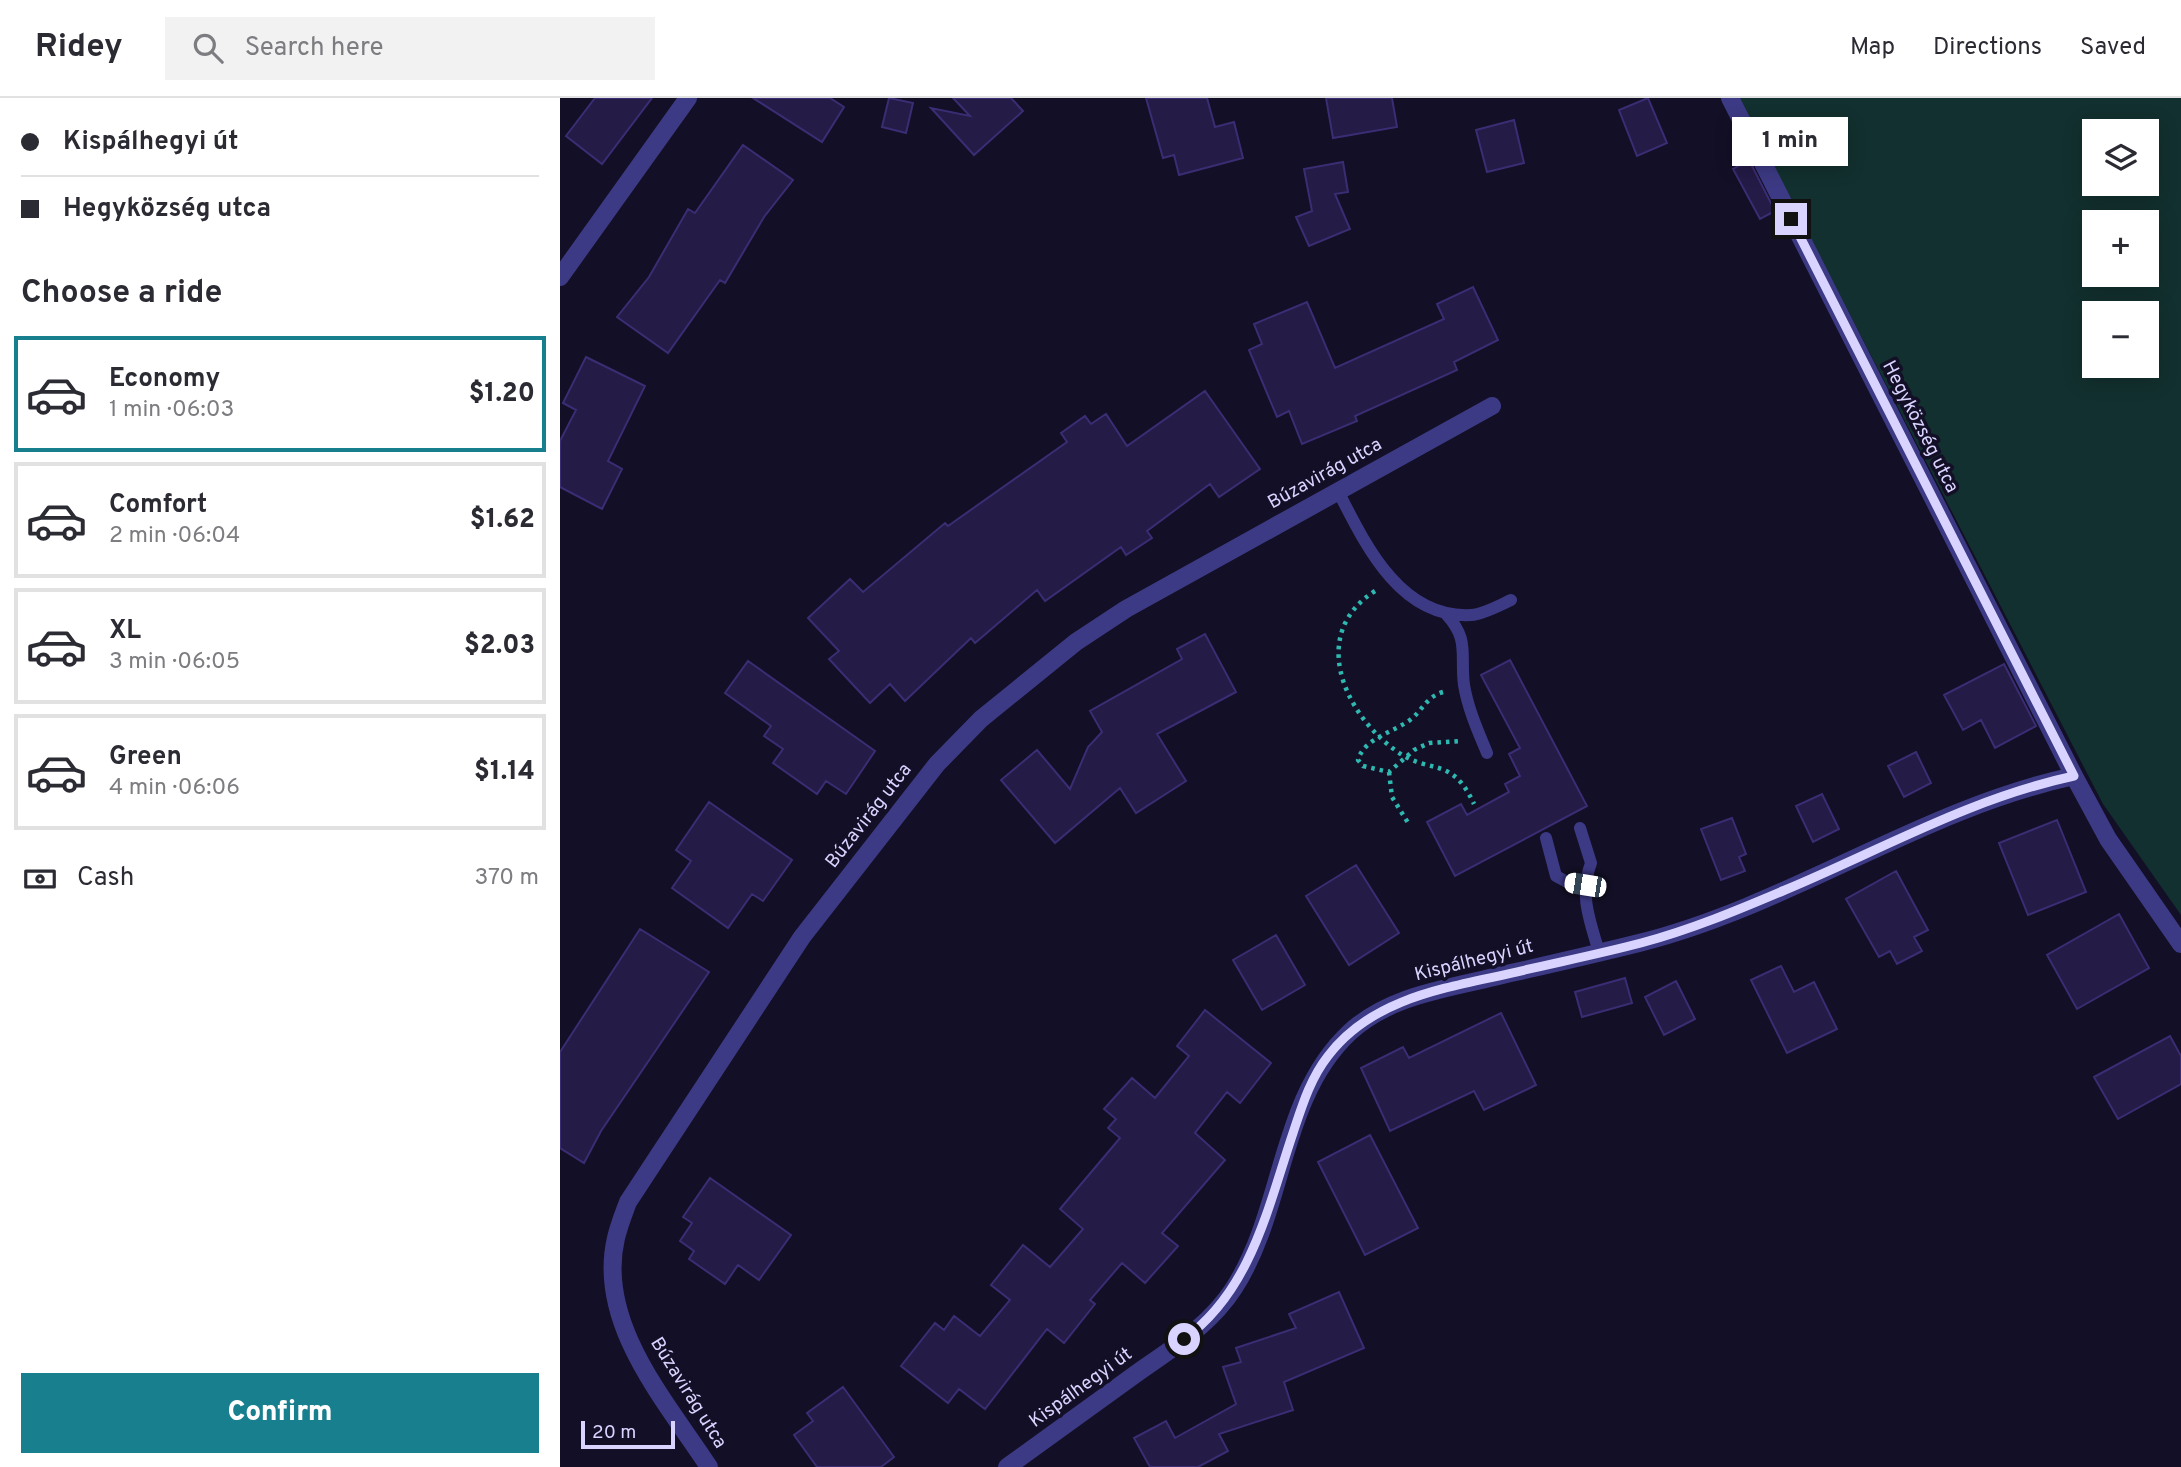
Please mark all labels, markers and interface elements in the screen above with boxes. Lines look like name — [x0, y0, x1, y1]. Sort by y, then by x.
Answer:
search box — [165, 17, 655, 80]
text: Ridey — [35, 27, 123, 69]
icon: search — [189, 29, 227, 67]
text: Search here — [245, 32, 384, 65]
text: Map — [1850, 33, 1895, 63]
text: Directions — [1933, 33, 2042, 63]
text: Saved — [2080, 33, 2146, 63]
callout: 1 min — [1733, 117, 1849, 166]
map controls — [2082, 119, 2159, 378]
button: layers — [2082, 119, 2159, 196]
text: Kispálhegyi út — [63, 126, 238, 159]
text: 1 min — [1762, 127, 1818, 156]
text: Hegyközség utca — [63, 193, 271, 226]
route end — [1775, 203, 1807, 235]
button: + — [2082, 210, 2159, 287]
text: Choose a ride — [21, 274, 222, 314]
button: − — [2082, 301, 2159, 378]
street label: Hegyközség utca — [1876, 357, 1964, 497]
icon: car — [25, 363, 88, 426]
text: Economy — [109, 363, 220, 396]
text: $1.20 — [469, 378, 535, 411]
text: 1 min · 06:03 — [109, 396, 234, 425]
street label: Búzavirág utca — [1264, 433, 1386, 515]
icon: car — [25, 489, 88, 552]
text: Comfort — [109, 489, 207, 522]
text: $1.62 — [470, 504, 535, 537]
text: 2 min · 06:04 — [109, 522, 240, 551]
icon: car — [25, 615, 88, 678]
text: XL — [109, 615, 141, 648]
text: $2.03 — [464, 630, 535, 663]
text: 3 min · 06:05 — [109, 648, 240, 677]
icon: car — [25, 741, 88, 804]
text: Green — [109, 741, 182, 774]
text: $1.14 — [474, 756, 535, 789]
street label: Búzavirág utca — [821, 759, 917, 873]
text: 4 min · 06:06 — [109, 774, 240, 803]
icon: cash — [21, 860, 59, 898]
text: Cash — [77, 862, 134, 895]
text: 370 m — [474, 864, 539, 893]
car — [1563, 871, 1608, 899]
street label: Kispálhegyi út — [1412, 935, 1536, 987]
route start — [1168, 1323, 1200, 1355]
street label: Búzavirág utca — [644, 1333, 732, 1453]
street label: Kispálhegyi út — [1025, 1343, 1137, 1433]
button: Confirm — [21, 1373, 539, 1453]
scale bar — [581, 1418, 676, 1450]
text: 20 m — [592, 1421, 636, 1445]

